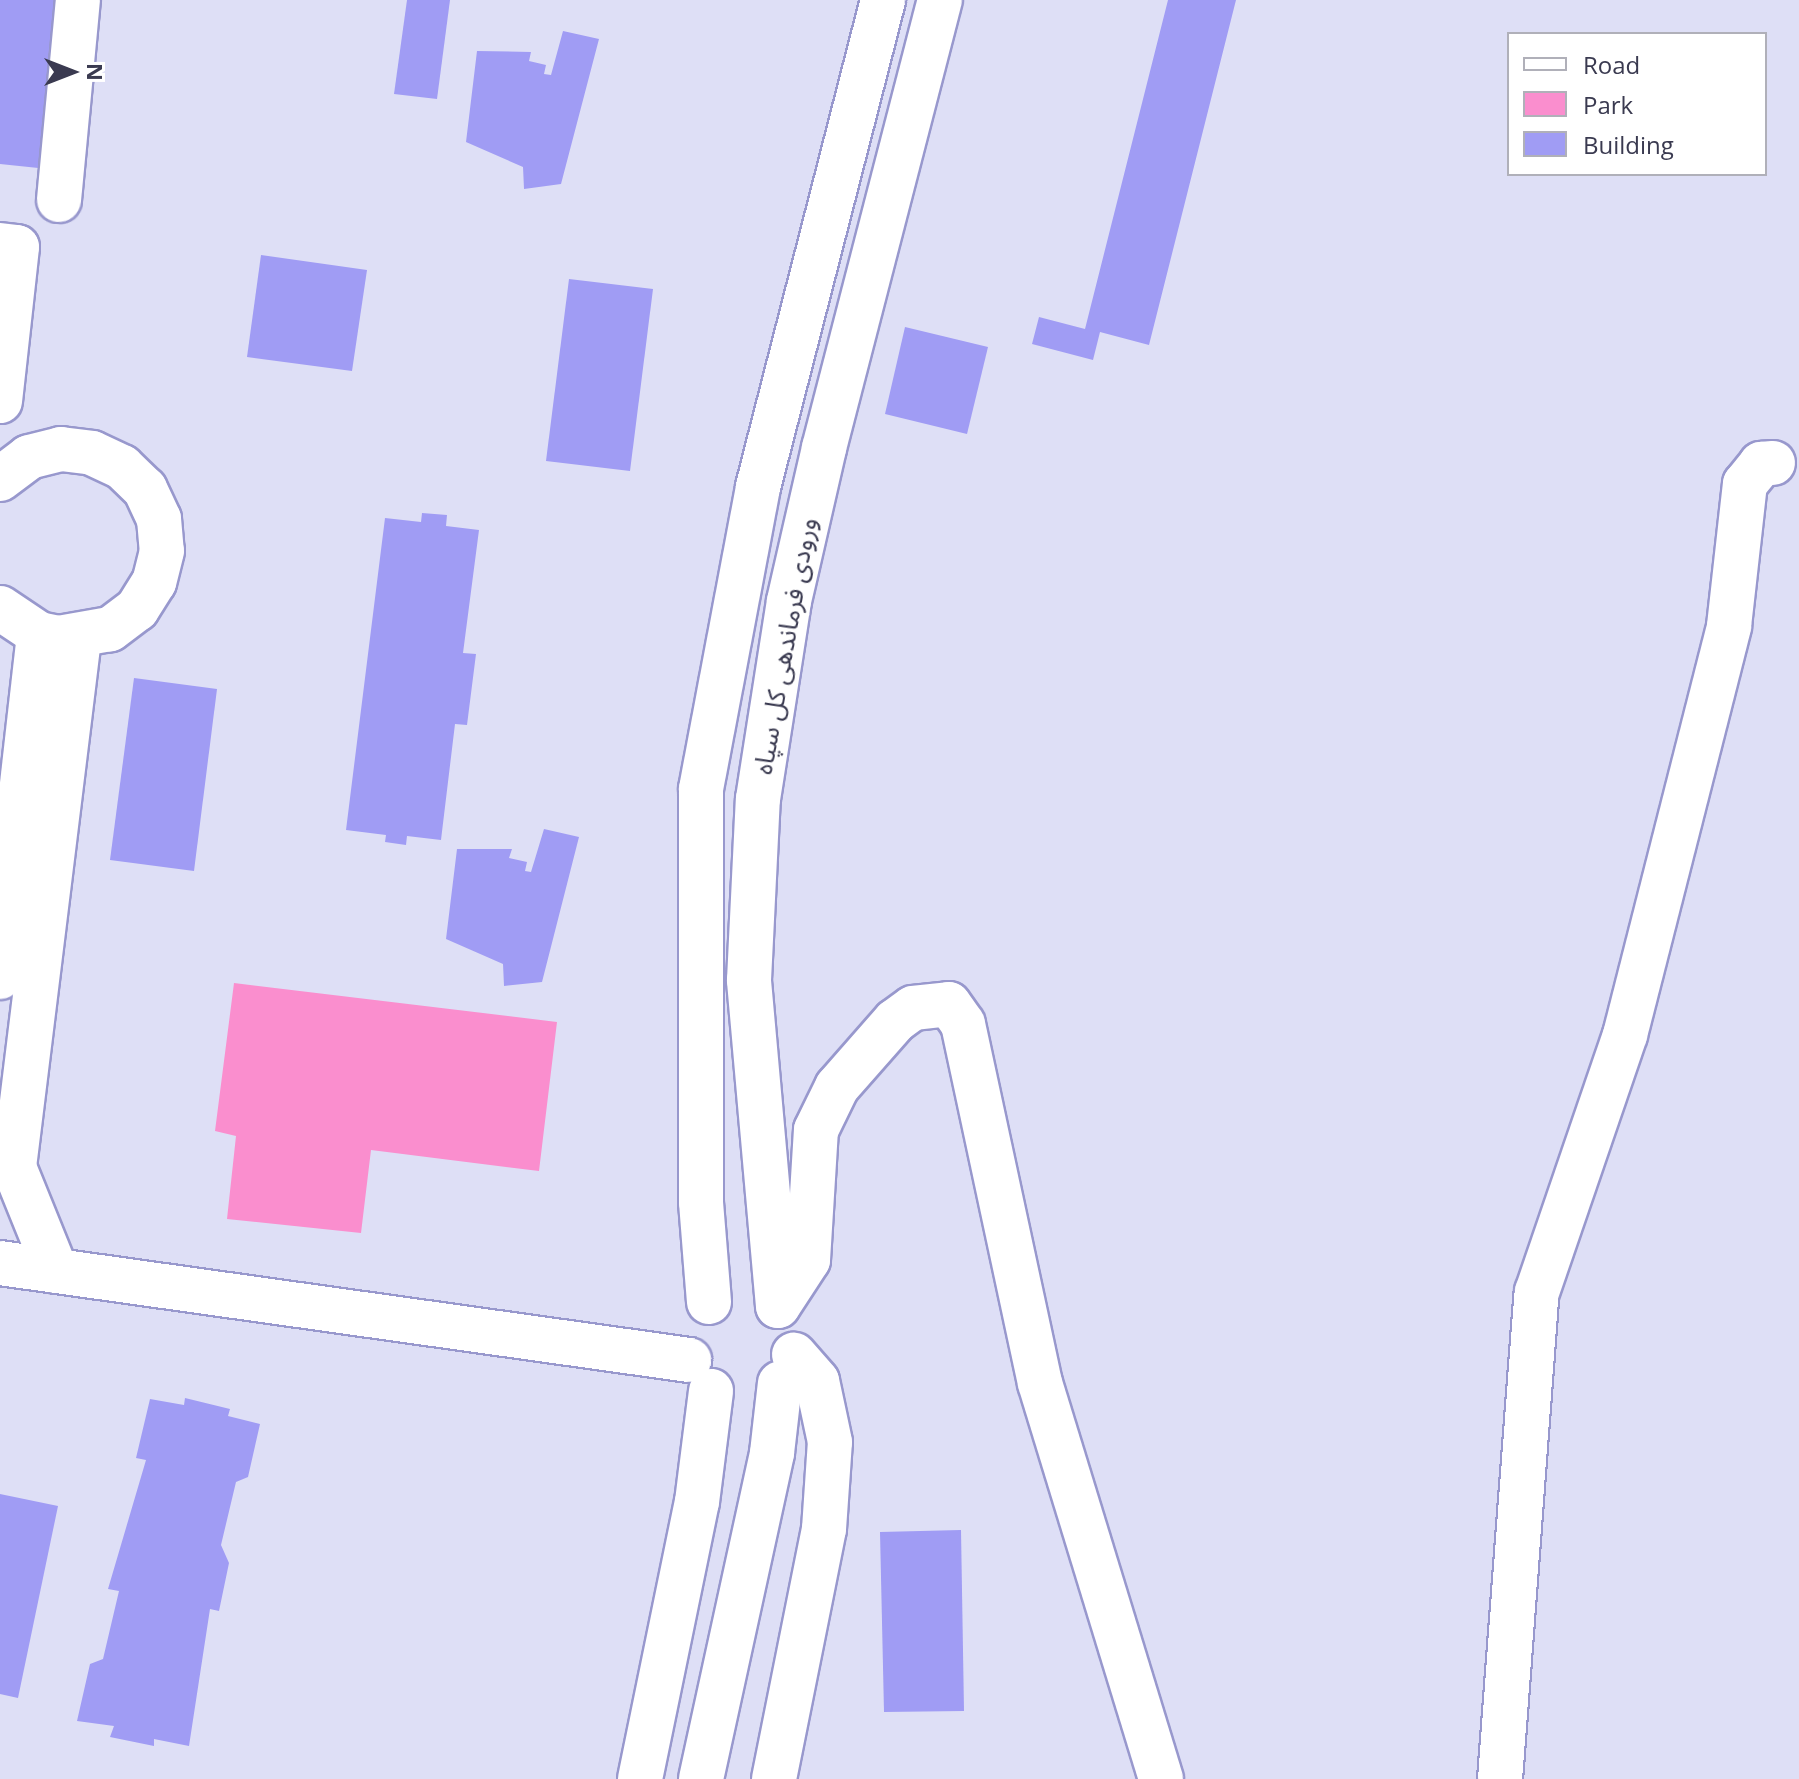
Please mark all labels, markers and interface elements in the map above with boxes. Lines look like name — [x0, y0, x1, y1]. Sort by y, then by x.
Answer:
north arrow — [32, 32, 112, 112]
legend — [1507, 32, 1767, 176]
text: Road — [1583, 48, 1640, 81]
text: N — [81, 63, 111, 81]
text: Park — [1583, 88, 1633, 121]
text: Building — [1583, 128, 1674, 161]
street label: ورودی فرماندهی کل سپاه — [747, 515, 823, 777]

